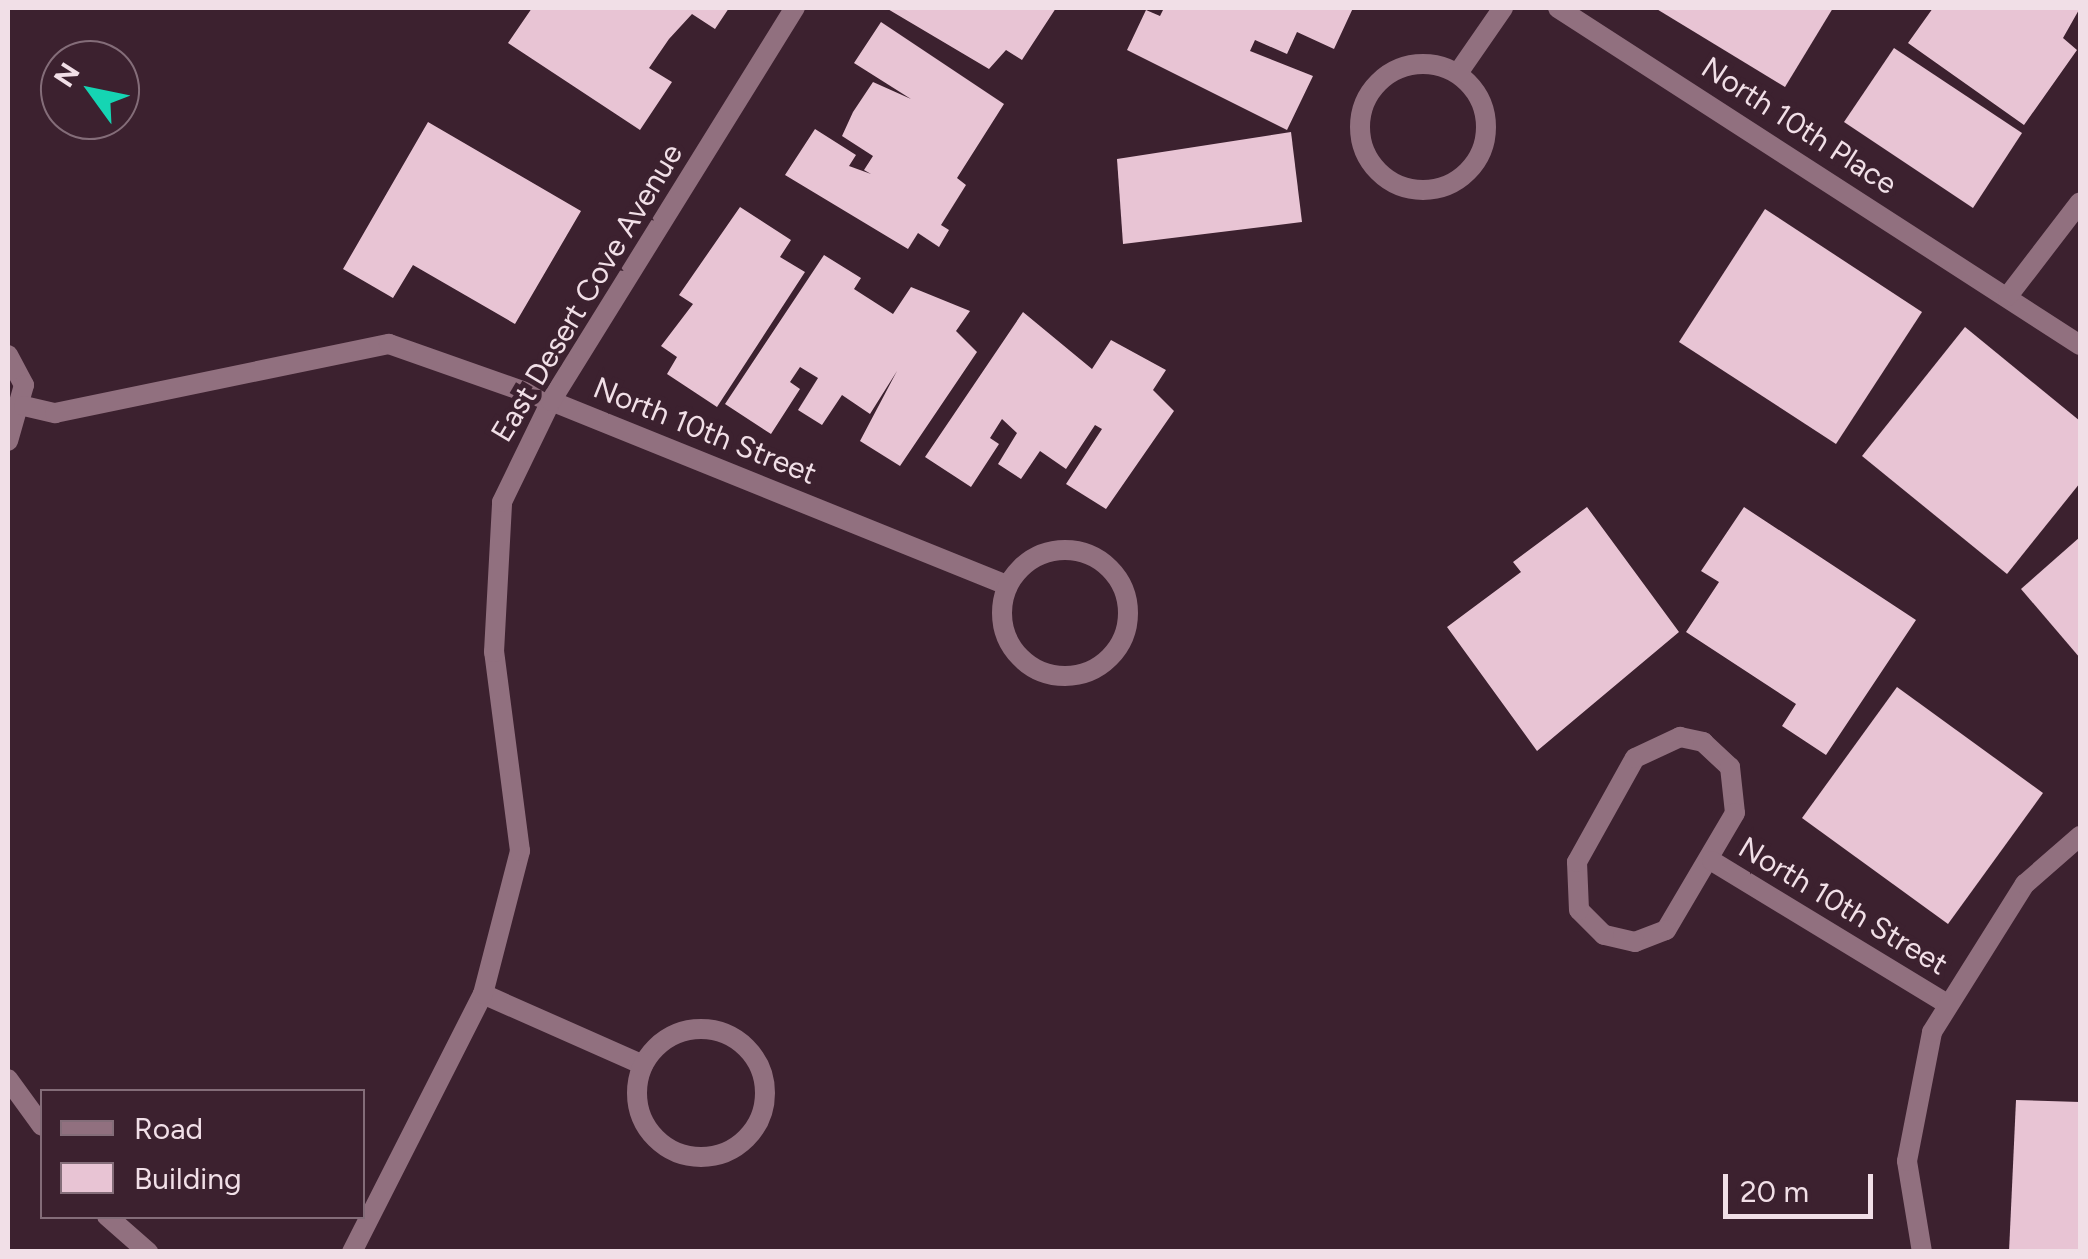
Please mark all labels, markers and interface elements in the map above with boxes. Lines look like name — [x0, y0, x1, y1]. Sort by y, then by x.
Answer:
north arrow — [40, 40, 140, 140]
street label: North 10th Place — [1695, 50, 1903, 202]
text: N — [46, 56, 87, 93]
street label: East Desert Cove Avenue — [484, 138, 690, 448]
street label: North 10th Street — [588, 370, 822, 492]
street label: North 10th Street — [1732, 829, 1954, 983]
legend — [40, 1089, 365, 1219]
text: Road — [134, 1110, 203, 1147]
scale bar — [1728, 1154, 1878, 1216]
text: Building — [134, 1160, 242, 1197]
text: 20 m — [1740, 1173, 1809, 1210]

